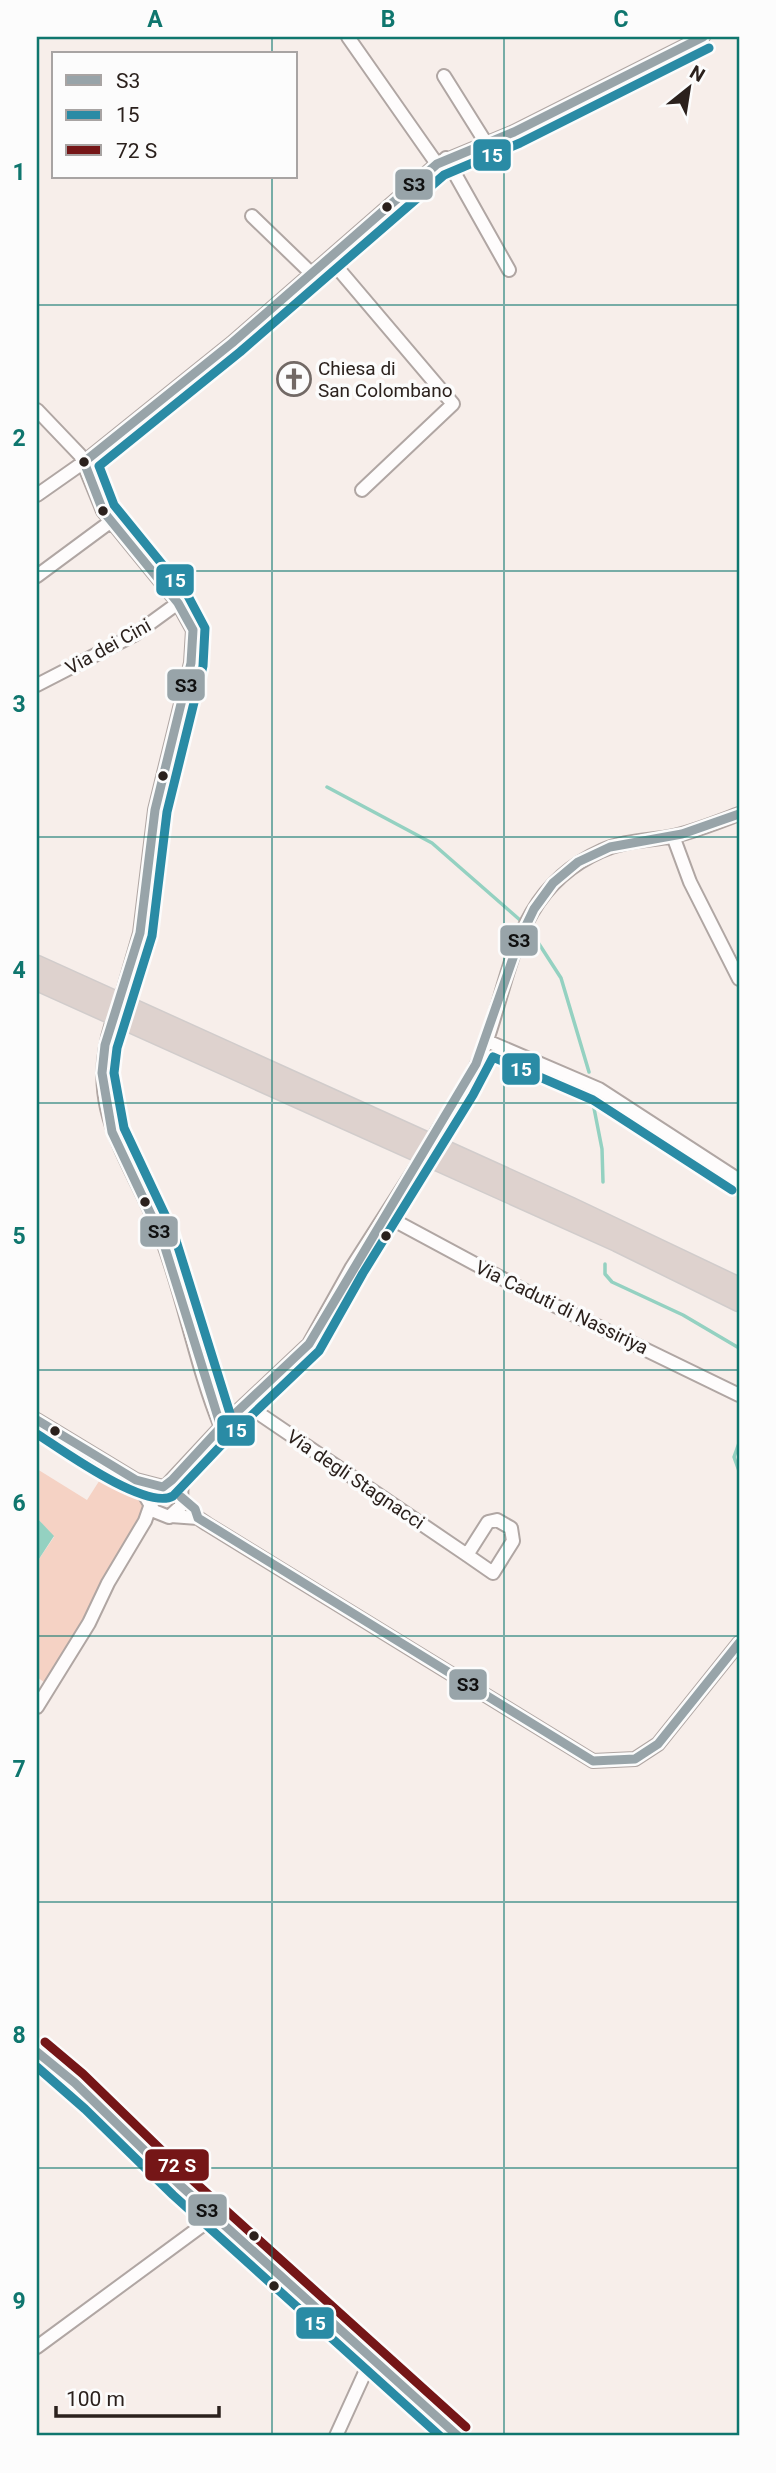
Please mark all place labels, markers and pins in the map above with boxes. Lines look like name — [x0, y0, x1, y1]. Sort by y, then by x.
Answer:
unlabelled marker — [380, 200, 394, 214]
place label: Chiesa di San Colombano — [318, 357, 452, 402]
church icon: Chiesa di San Colombano — [275, 360, 313, 398]
unlabelled marker — [77, 455, 91, 469]
unlabelled marker — [96, 504, 110, 518]
unlabelled marker — [156, 769, 170, 783]
unlabelled marker — [138, 1195, 152, 1209]
unlabelled marker — [379, 1229, 393, 1243]
unlabelled marker — [48, 1424, 62, 1438]
unlabelled marker — [247, 2229, 261, 2243]
unlabelled marker — [267, 2279, 281, 2293]

